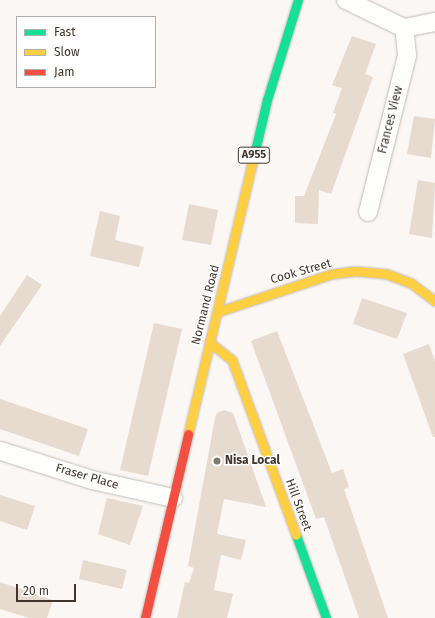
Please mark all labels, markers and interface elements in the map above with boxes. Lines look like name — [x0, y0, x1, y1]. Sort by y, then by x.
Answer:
legend — [16, 16, 156, 88]
text: Fast — [54, 25, 76, 39]
text: Slow — [54, 45, 80, 59]
text: Jam — [54, 65, 74, 79]
street label: Frances View — [376, 85, 406, 155]
road number: A955 — [237, 146, 271, 164]
street label: Cook Street — [269, 256, 333, 288]
street label: Normand Road — [189, 264, 223, 346]
place label: Nisa Local — [225, 454, 280, 468]
marker: Nisa Local — [212, 456, 222, 466]
street label: Fraser Place — [54, 461, 120, 493]
street label: Hill Street — [282, 477, 314, 533]
scale bar — [18, 576, 78, 602]
text: 20 m — [23, 584, 49, 598]

